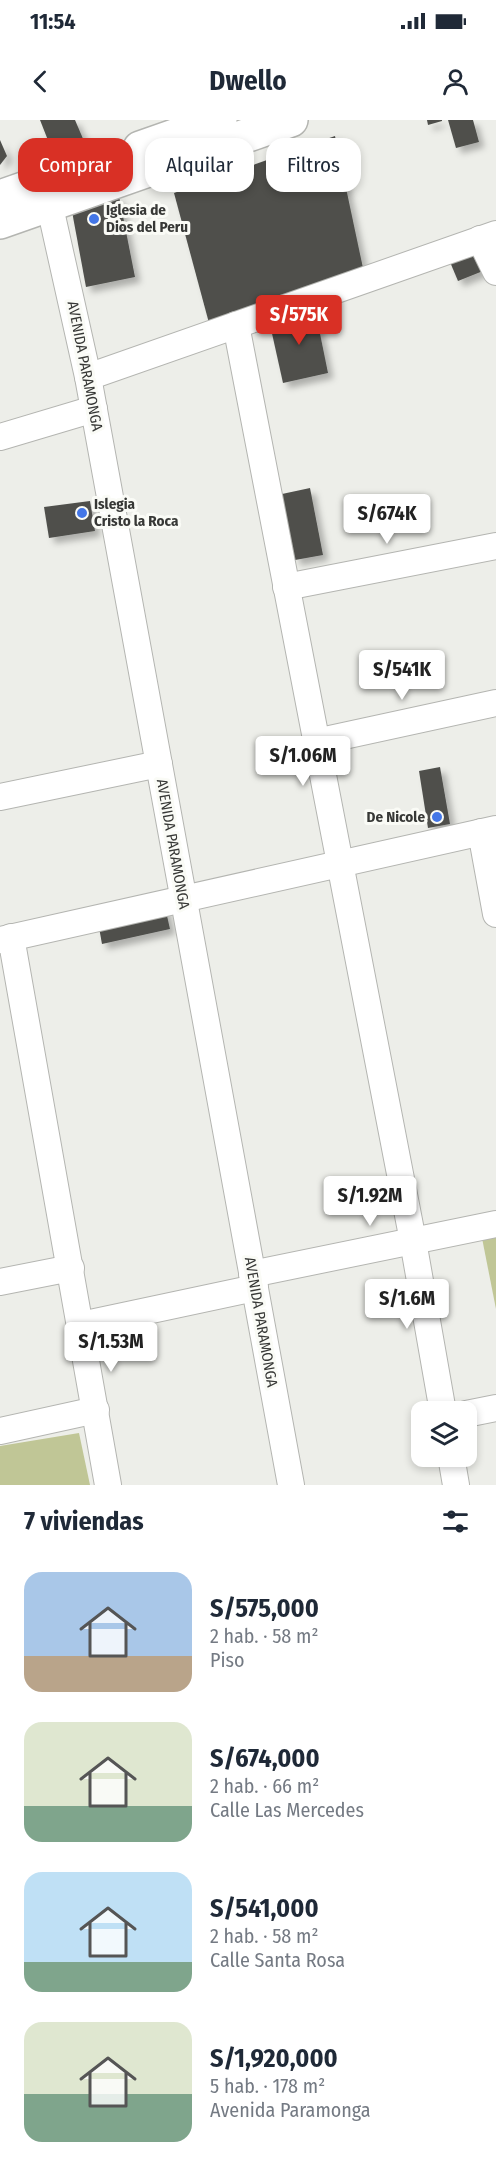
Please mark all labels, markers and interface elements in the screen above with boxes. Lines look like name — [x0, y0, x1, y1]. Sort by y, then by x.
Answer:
text: 11:54 — [30, 8, 76, 35]
icon: back — [24, 65, 57, 98]
text: Dwello — [209, 65, 287, 97]
icon: person — [439, 65, 472, 98]
chip: Comprar — [18, 138, 133, 192]
chip: Alquilar — [145, 138, 254, 192]
chip: Filtros — [266, 138, 361, 192]
place label: Iglesia de Dios del Peru — [106, 201, 188, 236]
marker: Iglesia de Dios del Peru — [87, 212, 101, 226]
pin: S/575K — [250, 295, 348, 346]
street label: AVENIDA PARAMONGA — [64, 300, 106, 433]
text: S/575K — [270, 302, 328, 326]
pin: S/674K — [338, 494, 436, 545]
place label: Islegia Cristo la Roca — [94, 495, 179, 530]
text: S/674K — [357, 501, 417, 525]
marker: Islegia Cristo la Roca — [75, 506, 89, 520]
pin: S/541K — [353, 650, 451, 701]
text: S/541K — [373, 657, 431, 681]
pin: S/1.06M — [248, 736, 358, 787]
text: S/1.06M — [269, 743, 337, 767]
street label: AVENIDA PARAMONGA — [153, 778, 193, 911]
place label: De Nicole — [367, 808, 425, 826]
marker: De Nicole — [430, 810, 444, 824]
pin: S/1.92M — [315, 1176, 425, 1227]
text: S/1.92M — [338, 1183, 402, 1207]
street label: AVENIDA PARAMONGA — [241, 1256, 281, 1389]
pin: S/1.6M — [358, 1279, 456, 1330]
text: S/1.6M — [379, 1286, 435, 1310]
pin: S/1.53M — [56, 1322, 166, 1373]
text: S/1.53M — [78, 1329, 144, 1353]
map controls — [411, 1401, 477, 1467]
button: layers — [411, 1401, 477, 1467]
icon: filters — [439, 1505, 472, 1538]
text: 7 viviendas — [24, 1506, 144, 1537]
text: S/575,000 — [210, 1593, 319, 1624]
icon: home — [72, 1596, 144, 1668]
text: 2 hab. · 58 m² — [210, 1624, 319, 1648]
text: Piso — [210, 1648, 245, 1672]
text: S/674,000 — [210, 1743, 320, 1774]
icon: home — [72, 1746, 144, 1818]
text: 2 hab. · 66 m² — [210, 1774, 319, 1798]
text: Calle Las Mercedes — [210, 1798, 364, 1822]
text: S/541,000 — [210, 1893, 319, 1924]
icon: home — [72, 1896, 144, 1968]
text: 2 hab. · 58 m² — [210, 1924, 319, 1948]
text: Calle Santa Rosa — [210, 1948, 345, 1972]
text: S/1,920,000 — [210, 2043, 338, 2074]
icon: home — [72, 2046, 144, 2118]
text: 5 hab. · 178 m² — [210, 2074, 325, 2098]
text: Avenida Paramonga — [210, 2098, 371, 2122]

